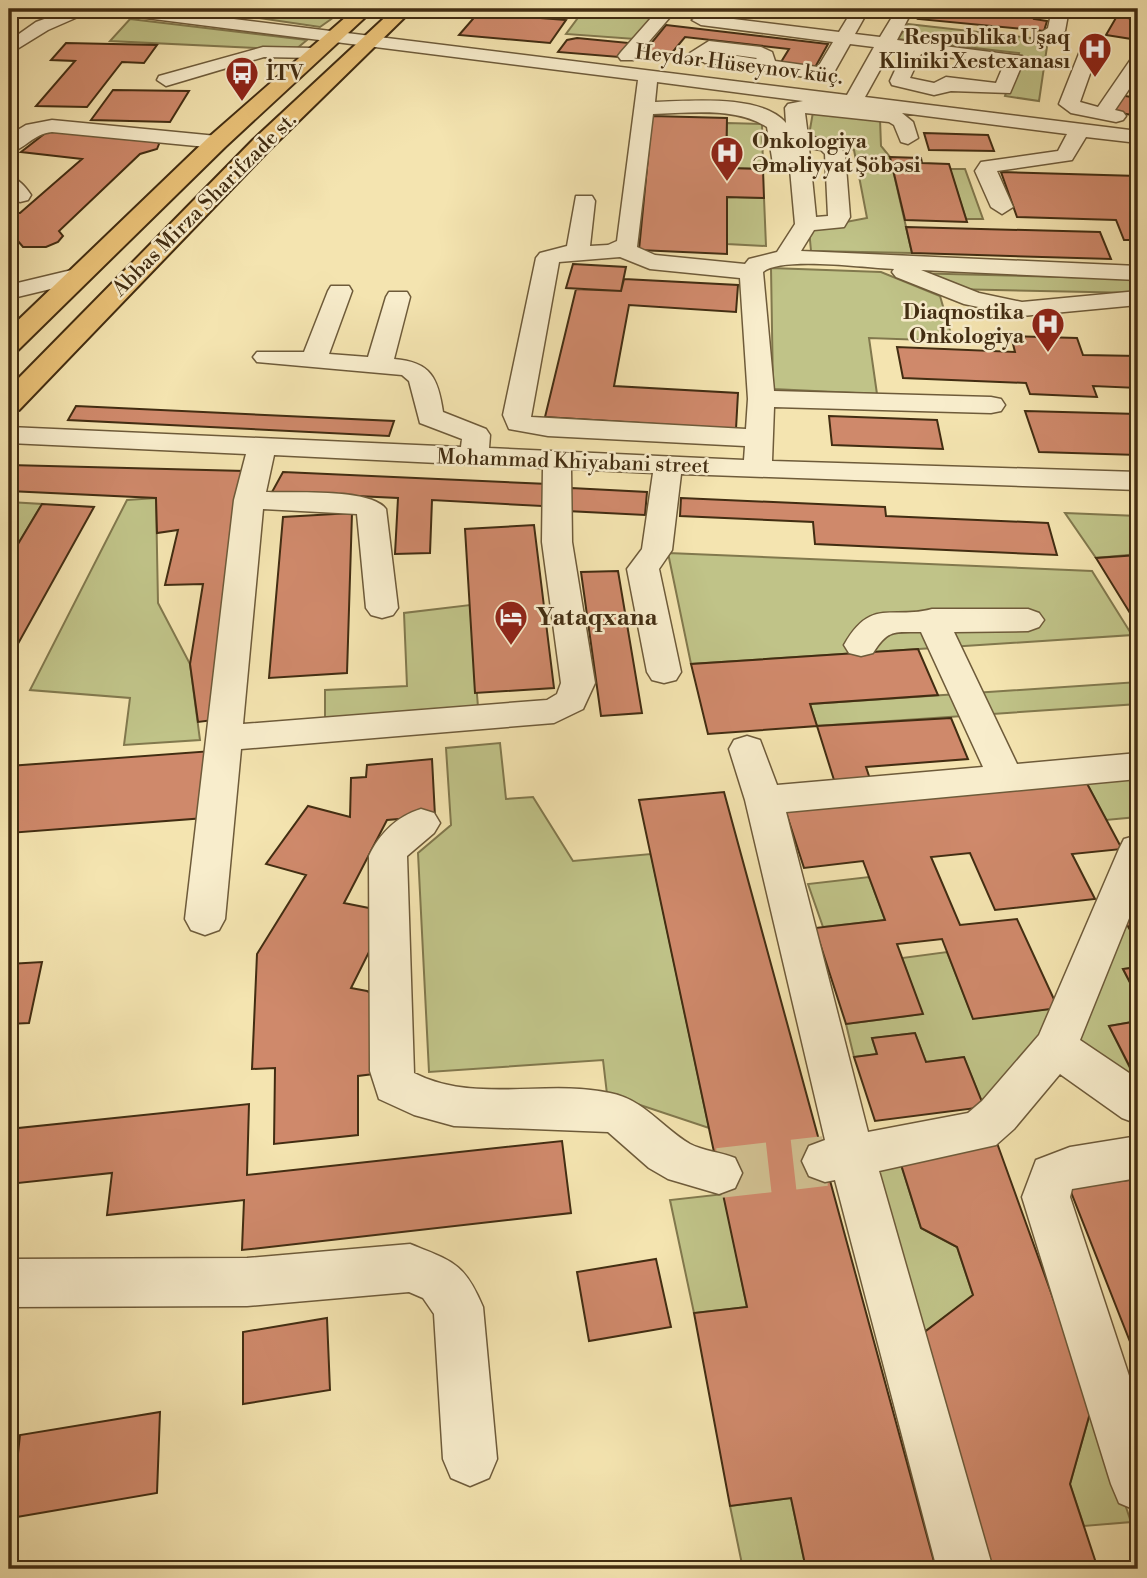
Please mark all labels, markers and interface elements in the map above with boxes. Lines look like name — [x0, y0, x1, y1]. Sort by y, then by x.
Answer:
place label: Respublika Uşaq Kliniki Xestexanası — [879, 25, 1070, 75]
hospital icon: Respublika Uşaq Kliniki Xestexanası — [1076, 30, 1114, 79]
street label: Heydər Hüseynov küç. — [633, 39, 844, 91]
bus stop icon: İTV — [223, 54, 261, 103]
place label: İTV — [266, 58, 304, 87]
street label: Abbas Mirza Sharifzade st. — [106, 107, 302, 303]
place label: Onkologiya Əməliyyat Şöbəsi — [752, 129, 921, 179]
hospital icon: Onkologiya Əməliyyat Şöbəsi — [708, 134, 746, 183]
place label: Diaqnostika Onkologiya — [903, 300, 1025, 350]
hospital icon: Diaqnostika Onkologiya — [1029, 305, 1067, 354]
street label: Mohammad Khiyabani street — [436, 444, 711, 480]
hotel icon: Yataqxana — [492, 598, 530, 647]
place label: Yataqxana — [536, 603, 658, 633]

